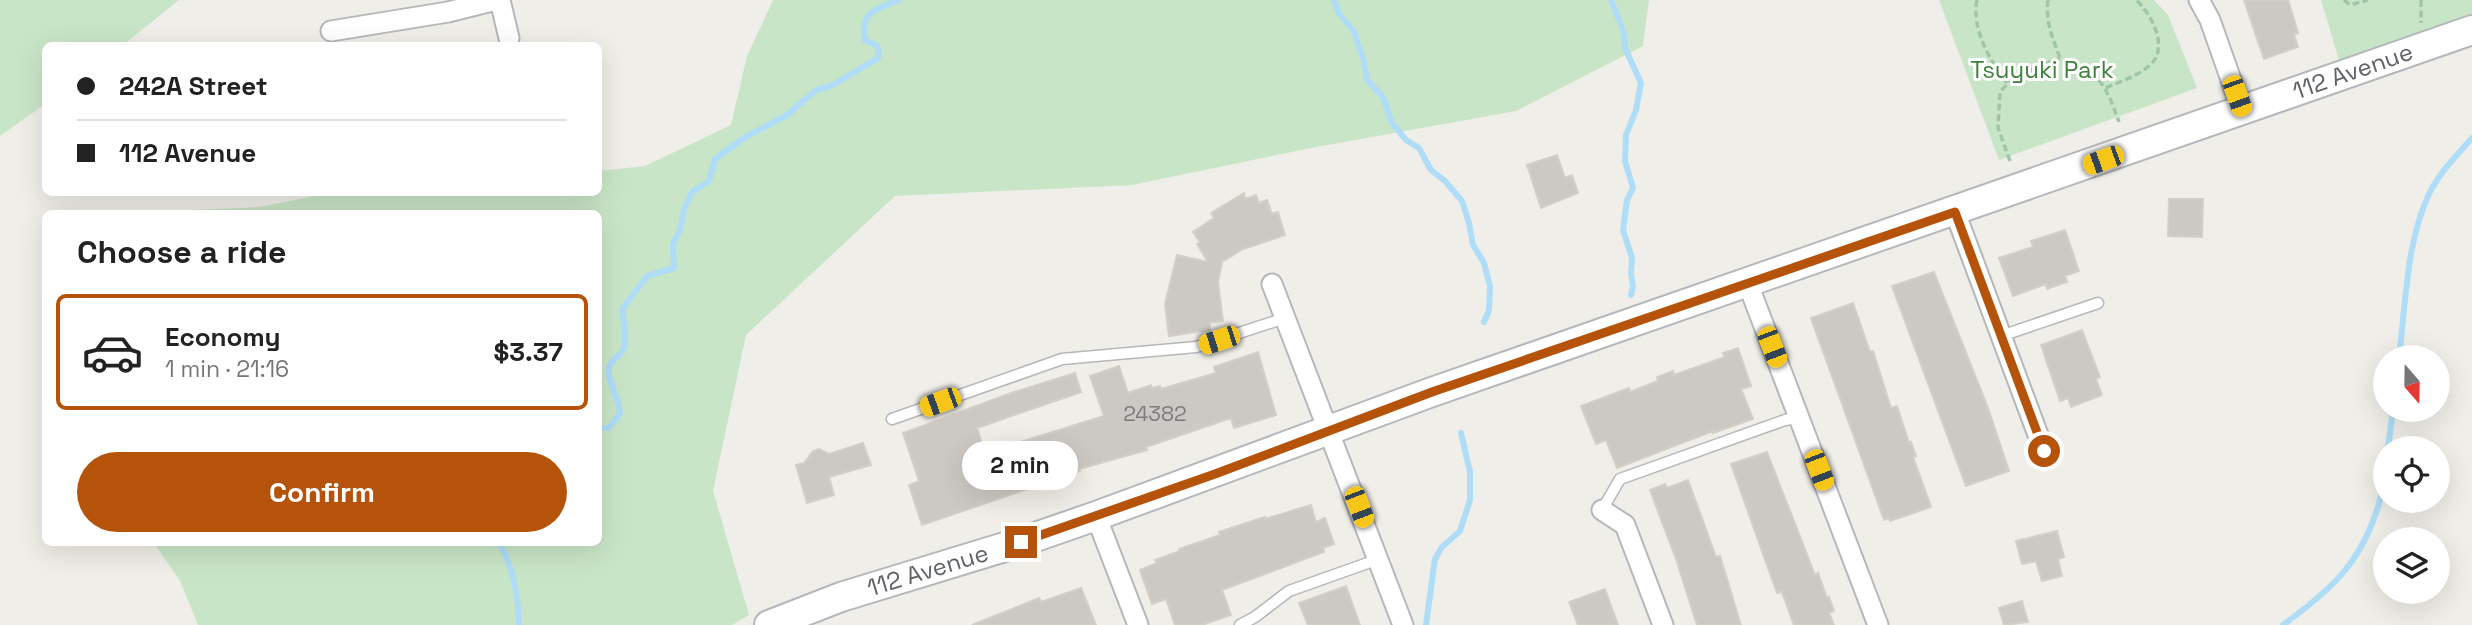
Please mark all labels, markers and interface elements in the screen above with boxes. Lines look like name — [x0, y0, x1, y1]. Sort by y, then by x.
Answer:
street label: 112 Avenue — [2288, 36, 2417, 106]
park label: Tsuyuki Park — [1970, 54, 2114, 85]
text: 242A Street — [119, 69, 268, 103]
car — [2220, 73, 2255, 119]
text: 112 Avenue — [119, 136, 256, 170]
car — [2080, 143, 2127, 177]
text: Choose a ride — [77, 232, 287, 272]
text: Economy — [165, 320, 281, 354]
icon: car — [81, 321, 144, 384]
car — [1196, 324, 1243, 356]
car — [1755, 324, 1790, 370]
text: $3.37 — [493, 335, 563, 369]
north arrow — [2373, 345, 2450, 422]
map controls — [2373, 345, 2450, 604]
text: 1 min · 21:16 — [165, 354, 289, 384]
car — [917, 385, 964, 419]
house number: 24382 — [1123, 400, 1187, 427]
route start — [2028, 435, 2060, 467]
button: locate — [2373, 436, 2450, 513]
callout: 2 min — [963, 440, 1079, 490]
car — [1802, 447, 1837, 493]
text: 2 min — [990, 450, 1050, 480]
button: Confirm — [77, 452, 567, 532]
car — [1342, 484, 1377, 530]
route end — [1005, 526, 1037, 558]
button: layers — [2373, 527, 2450, 604]
street label: 112 Avenue — [863, 537, 992, 603]

